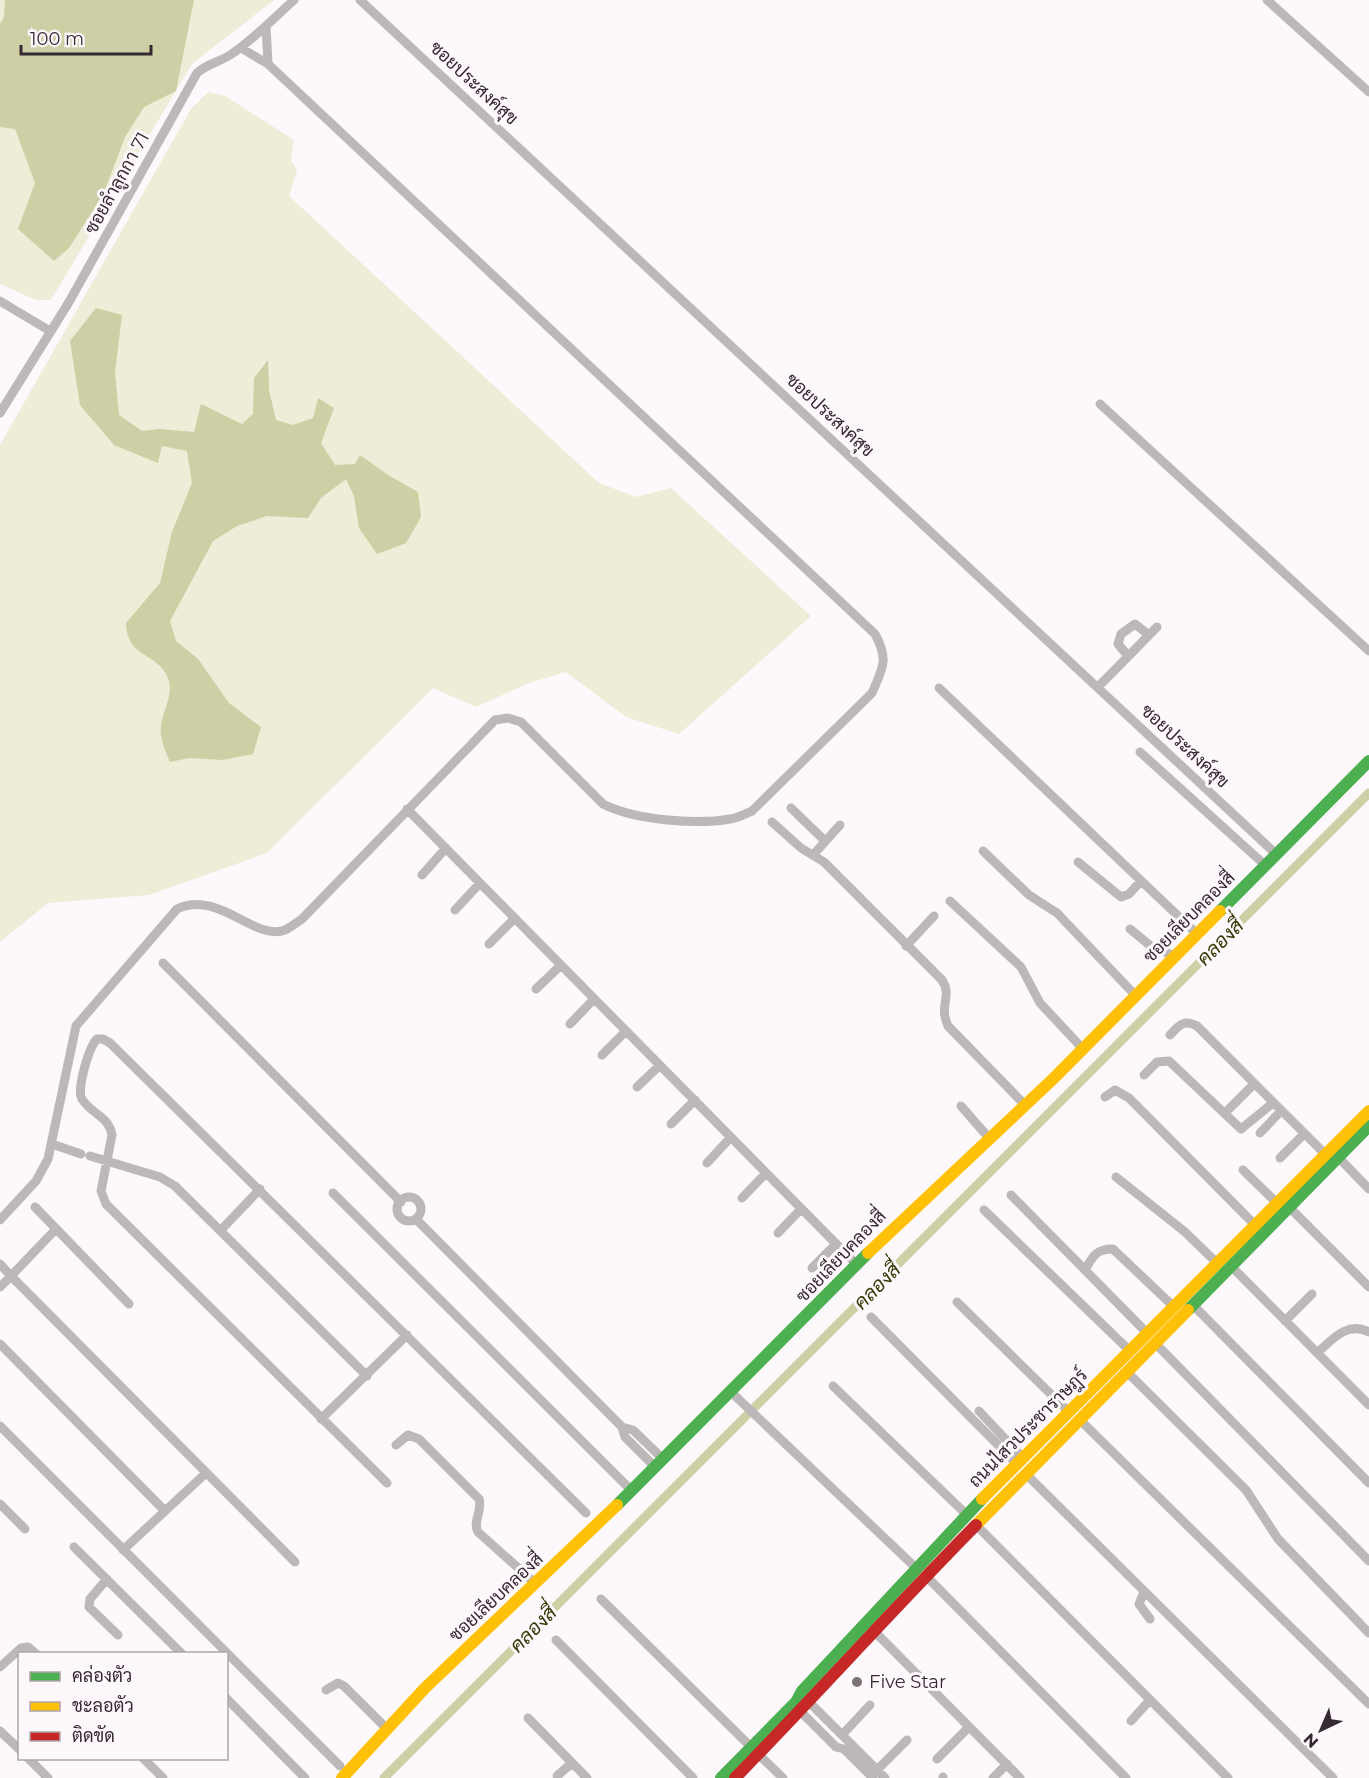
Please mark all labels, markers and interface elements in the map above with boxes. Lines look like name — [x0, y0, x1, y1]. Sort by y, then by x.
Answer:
scale bar — [21, 18, 152, 56]
text: 100 m — [30, 28, 84, 50]
street label: ซอยประสงค์สุข — [425, 35, 524, 130]
street label: ซอยลำลูกกา 71 — [80, 128, 156, 239]
street label: ซอยประสงค์สุข — [781, 367, 880, 462]
street label: ซอยประสงค์สุข — [1136, 698, 1235, 793]
street label: ซอยเลียบคลองสี่ — [1139, 867, 1239, 967]
water label: คลองสี่ — [1192, 914, 1248, 970]
street label: ซอยเลียบคลองสี่ — [791, 1205, 891, 1307]
water label: คลองสี่ — [849, 1258, 905, 1314]
street label: ถนนไสวประชาราษฎร์ — [963, 1362, 1093, 1493]
street label: ซอยเลียบคลองสี่ — [445, 1548, 547, 1646]
water label: คลองสี่ — [505, 1601, 561, 1657]
legend — [18, 1652, 228, 1760]
text: คล่องตัว — [72, 1664, 132, 1687]
place label: Five Star — [869, 1671, 946, 1693]
marker: Five Star — [850, 1675, 864, 1689]
text: ชะลอตัว — [72, 1695, 134, 1717]
north arrow — [1291, 1700, 1351, 1760]
text: ติดขัด — [72, 1725, 115, 1747]
text: N — [1300, 1729, 1322, 1752]

